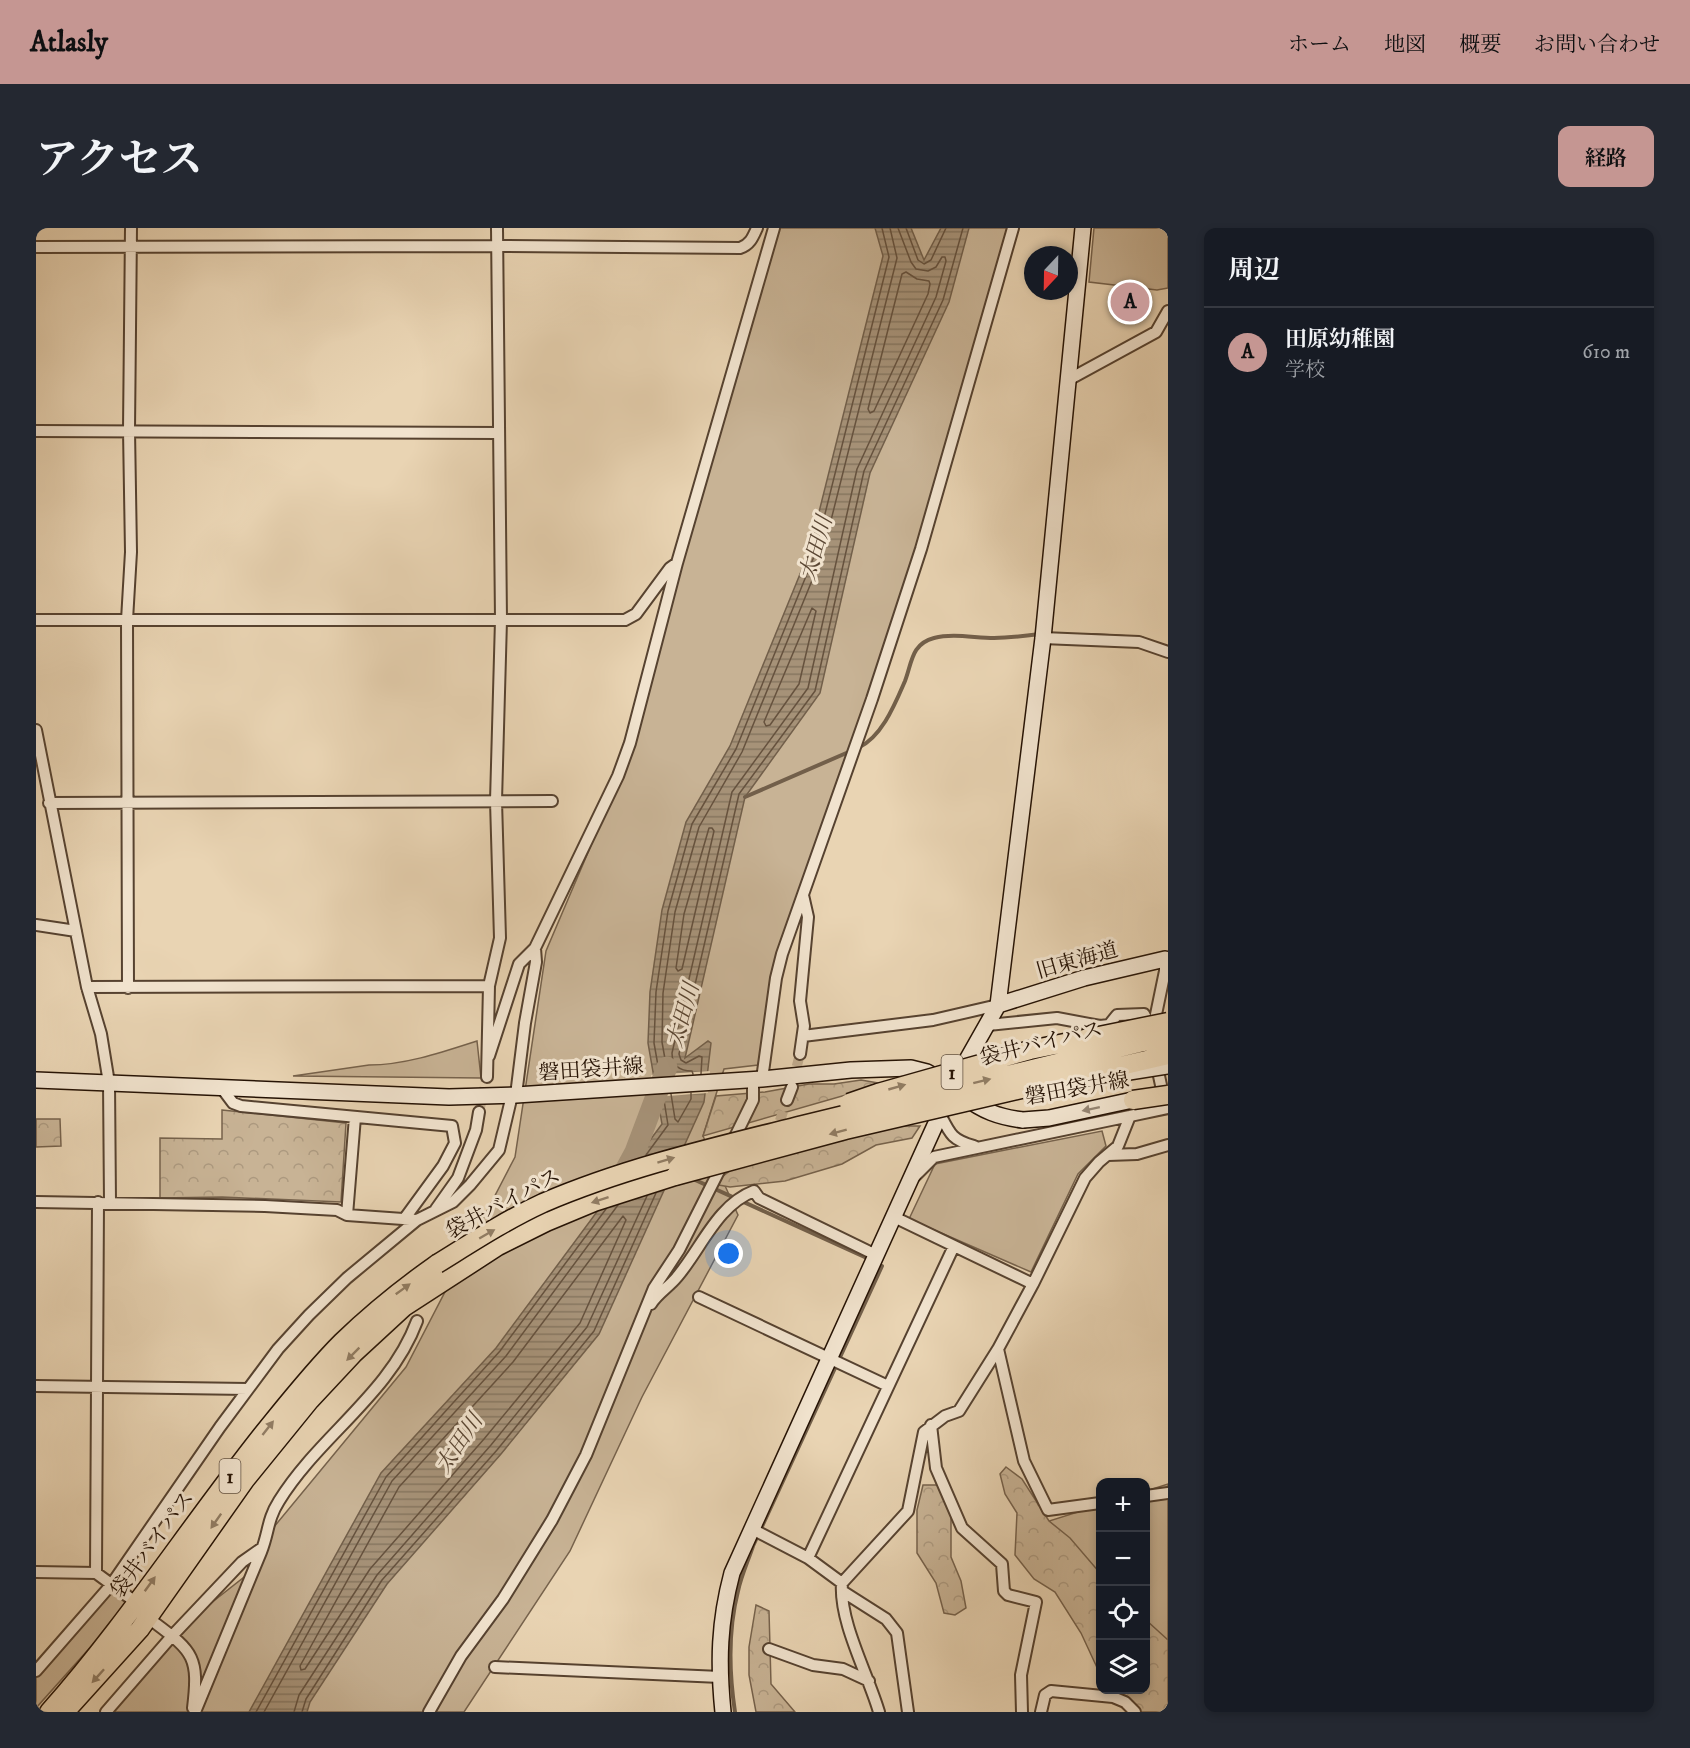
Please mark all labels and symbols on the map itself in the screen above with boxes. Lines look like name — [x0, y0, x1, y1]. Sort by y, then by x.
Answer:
north arrow — [1024, 246, 1078, 300]
pin: A — [1110, 280, 1150, 325]
water label: 太田川 — [794, 511, 839, 584]
street label: 旧東海道 — [1033, 937, 1121, 985]
water label: 太田川 — [661, 978, 706, 1051]
street label: 袋井バイパス — [977, 1016, 1105, 1072]
street label: 磐田袋井線 — [538, 1053, 644, 1087]
road number: 1 — [942, 1055, 962, 1089]
street label: 磐田袋井線 — [1023, 1067, 1131, 1111]
one-way arrow — [973, 1075, 992, 1085]
one-way arrow — [888, 1082, 906, 1091]
one-way arrow — [1081, 1105, 1100, 1114]
one-way arrow — [829, 1127, 847, 1137]
one-way arrow — [657, 1155, 675, 1164]
street label: 袋井バイパス — [442, 1163, 565, 1245]
one-way arrow — [591, 1196, 609, 1205]
one-way arrow — [478, 1229, 495, 1239]
your location — [714, 1239, 743, 1268]
one-way arrow — [394, 1283, 410, 1295]
one-way arrow — [346, 1347, 360, 1361]
water label: 太田川 — [430, 1407, 490, 1479]
one-way arrow — [261, 1421, 273, 1436]
road number: 1 — [220, 1459, 240, 1493]
street label: 袋井バイパス — [105, 1486, 200, 1603]
one-way arrow — [210, 1513, 222, 1529]
one-way arrow — [144, 1577, 156, 1592]
one-way arrow — [92, 1668, 105, 1683]

